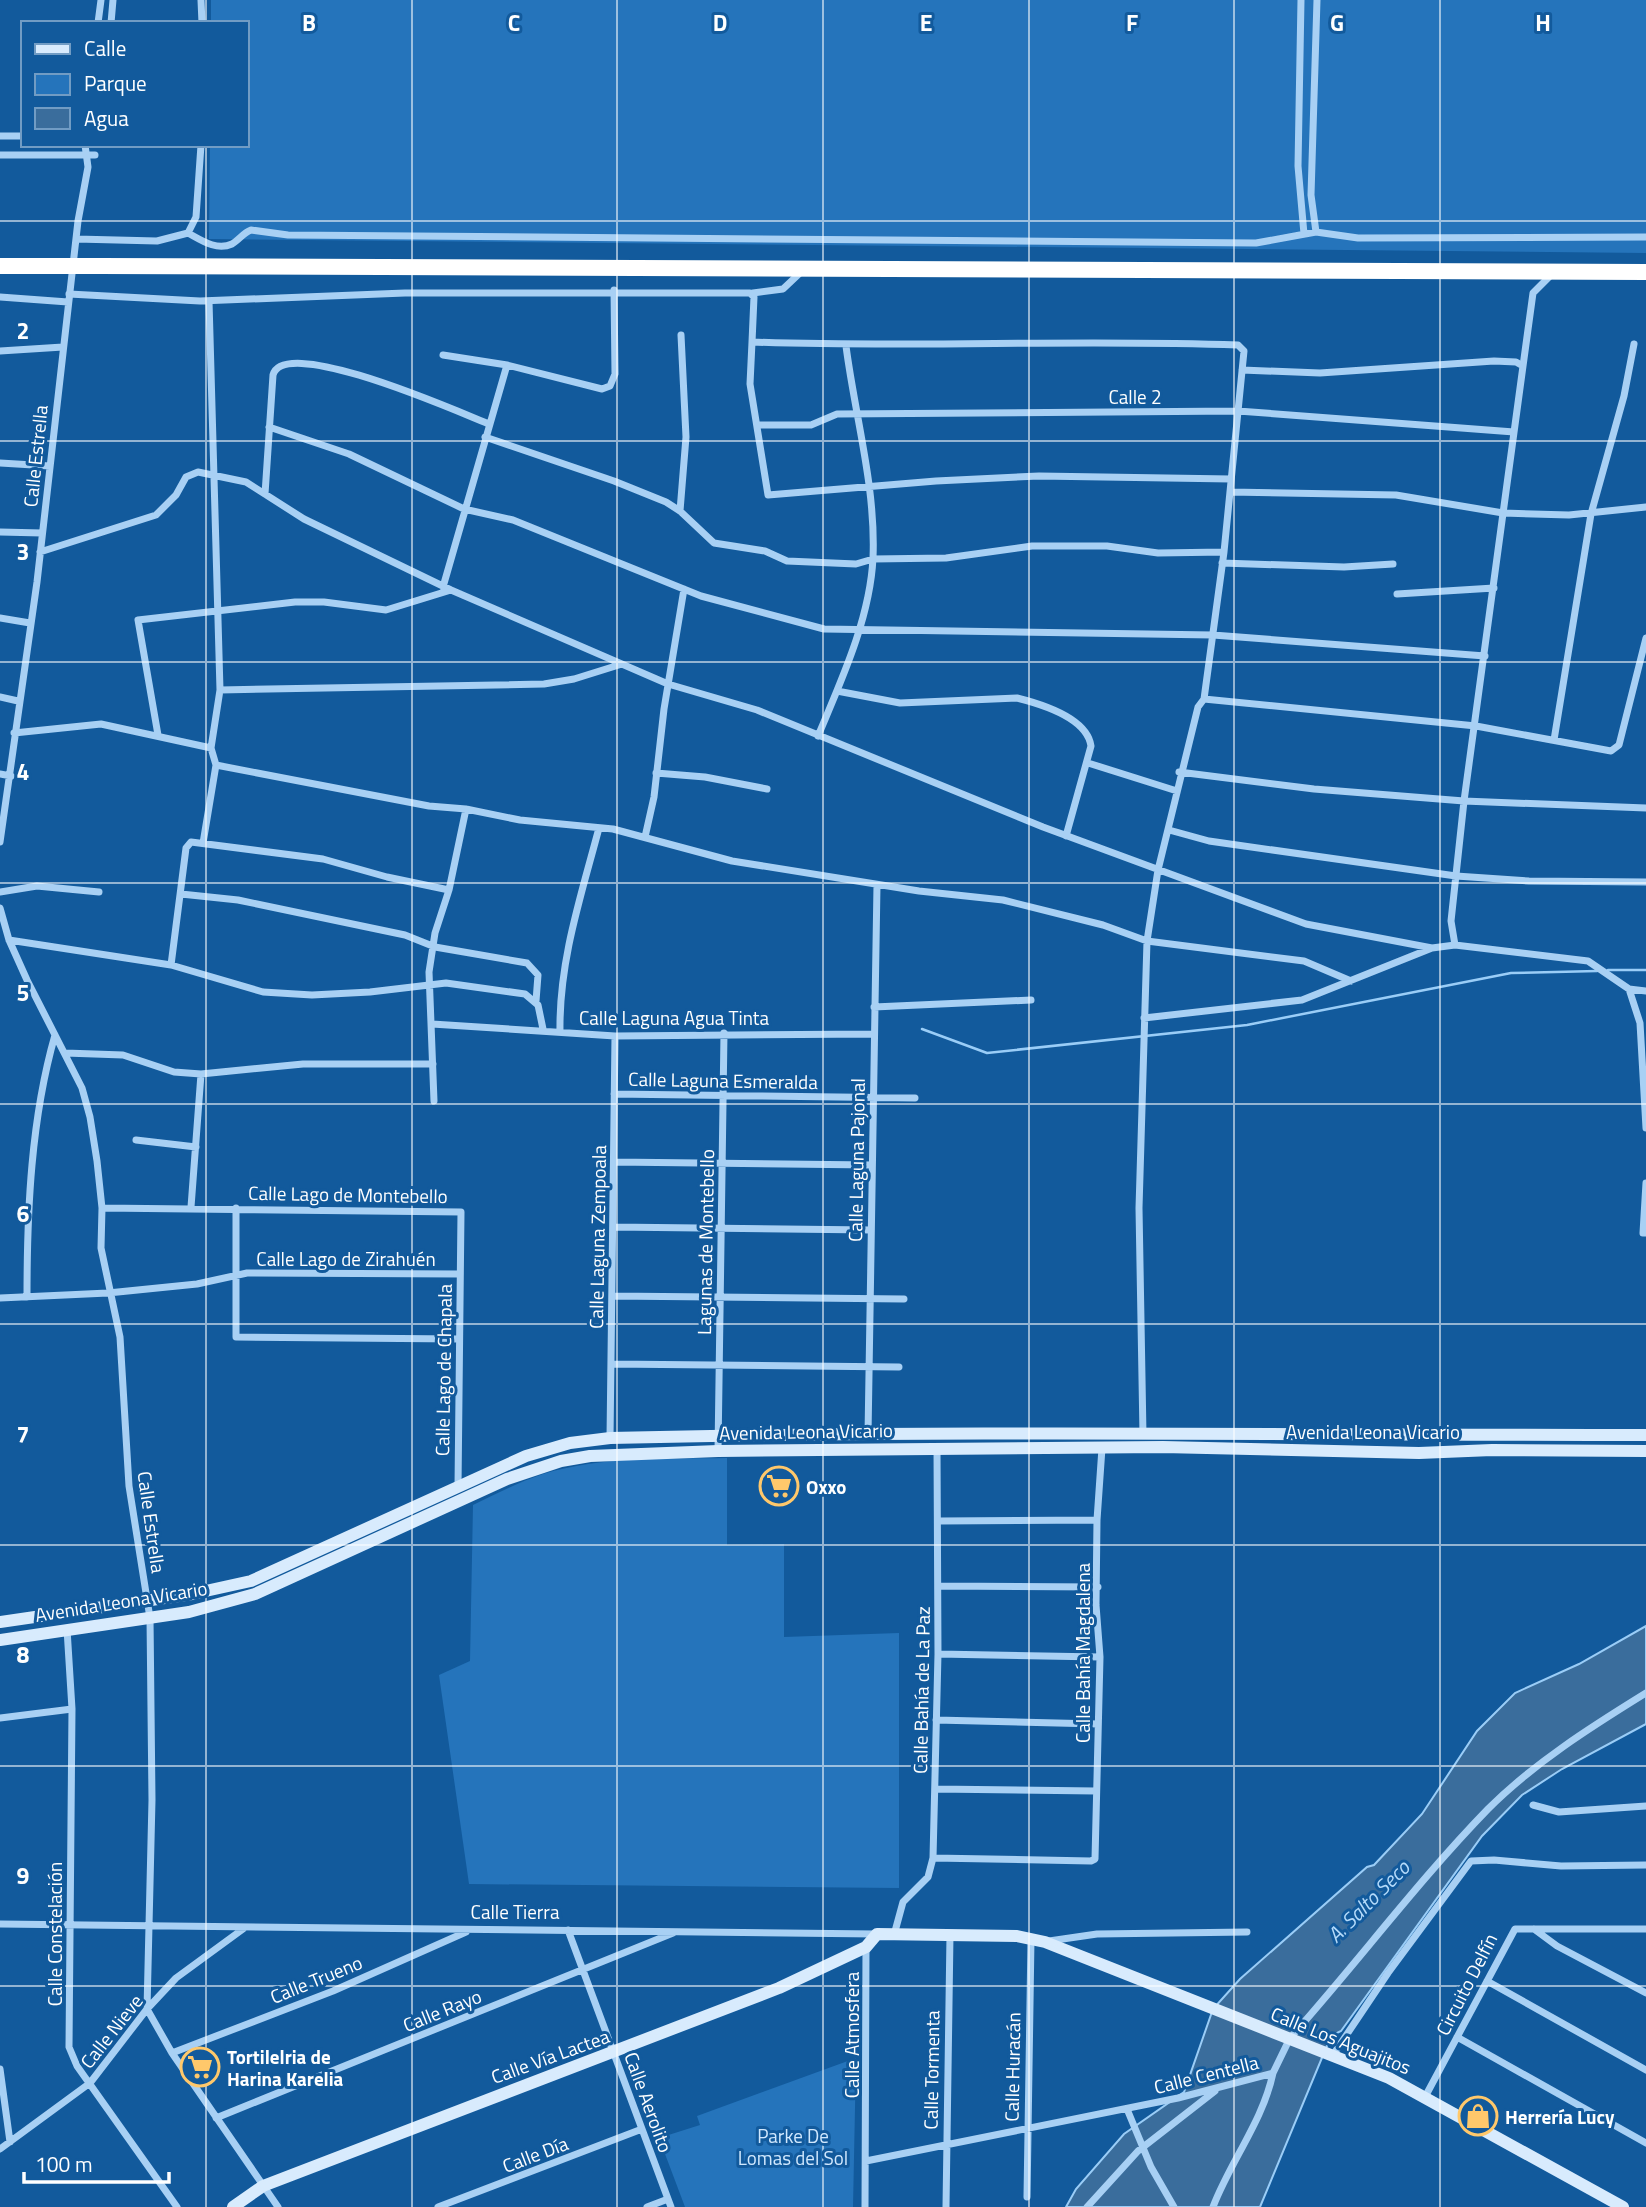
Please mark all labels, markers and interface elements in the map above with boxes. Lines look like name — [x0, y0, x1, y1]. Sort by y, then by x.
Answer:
text: B — [302, 5, 316, 40]
text: C — [508, 5, 520, 40]
text: D — [713, 5, 727, 40]
text: E — [920, 5, 932, 40]
text: F — [1126, 5, 1138, 40]
text: G — [1330, 5, 1344, 40]
text: H — [1535, 5, 1551, 40]
legend — [21, 21, 248, 147]
text: Calle — [84, 32, 126, 64]
text: Parque — [84, 67, 147, 99]
text: Agua — [84, 102, 129, 134]
text: 2 — [17, 313, 29, 348]
street label: Calle 2 — [1108, 382, 1162, 411]
street label: Calle Estrella — [15, 403, 55, 509]
text: 3 — [17, 534, 29, 569]
text: 4 — [17, 754, 29, 789]
text: 5 — [17, 975, 29, 1010]
street label: Calle Laguna Agua Tinta — [579, 1003, 769, 1032]
street label: Calle Laguna Esmeralda — [628, 1064, 819, 1096]
street label: Calle Laguna Pajonal — [840, 1078, 872, 1242]
street label: Calle Laguna Zempoala — [581, 1144, 613, 1329]
street label: Lagunas de Montebello — [689, 1149, 721, 1335]
street label: Calle Lago de Montebello — [248, 1178, 448, 1210]
text: 6 — [17, 1196, 30, 1231]
street label: Calle Lago de Zirahuén — [256, 1244, 436, 1273]
street label: Calle Lago de Chapala — [427, 1283, 459, 1456]
street label: Avenida Leona Vicario — [719, 1415, 893, 1447]
text: 7 — [17, 1417, 29, 1452]
street label: Avenida Leona Vicario — [1286, 1417, 1460, 1446]
supermarket icon: Oxxo — [758, 1465, 800, 1507]
street label: Calle Estrella — [130, 1469, 174, 1575]
place label: Oxxo — [806, 1472, 846, 1501]
street label: Calle Bahía Magdalena — [1068, 1562, 1097, 1743]
street label: Avenida Leona Vicario — [33, 1573, 209, 1629]
street label: Calle Bahía de La Paz — [905, 1606, 937, 1774]
text: 8 — [17, 1637, 30, 1672]
water label: A. Salto Seco — [1319, 1852, 1417, 1950]
text: 9 — [17, 1858, 30, 1893]
street label: Calle Constelación — [40, 1862, 69, 2006]
street label: Calle Tierra — [471, 1897, 560, 1926]
street label: Circuito Delfín — [1428, 1928, 1504, 2040]
street label: Calle Trueno — [265, 1947, 367, 2011]
street label: Calle Atmosfera — [837, 1971, 866, 2098]
street label: Calle Rayo — [398, 1981, 486, 2039]
street label: Calle Nieve — [73, 1988, 149, 2074]
street label: Calle Los Aguajitos — [1267, 1999, 1416, 2081]
street label: Calle Tormenta — [915, 2010, 947, 2130]
street label: Calle Huracán — [997, 2012, 1027, 2122]
street label: Calle Vía Lactea — [487, 2021, 614, 2091]
place label: Tortilelria de Harina Karelia — [227, 2042, 344, 2093]
supermarket icon: Tortilelria de Harina Karelia — [179, 2046, 221, 2088]
street label: Calle Centella — [1151, 2047, 1262, 2101]
street label: Calle Aerolito — [617, 2048, 681, 2156]
shop icon: Herrería Lucy — [1457, 2095, 1499, 2137]
place label: Herrería Lucy — [1505, 2102, 1615, 2131]
park label: Parke De Lomas del Sol — [738, 2121, 848, 2172]
street label: Calle Día — [498, 2128, 573, 2180]
scale bar — [24, 2140, 170, 2184]
text: 100 m — [35, 2148, 92, 2180]

